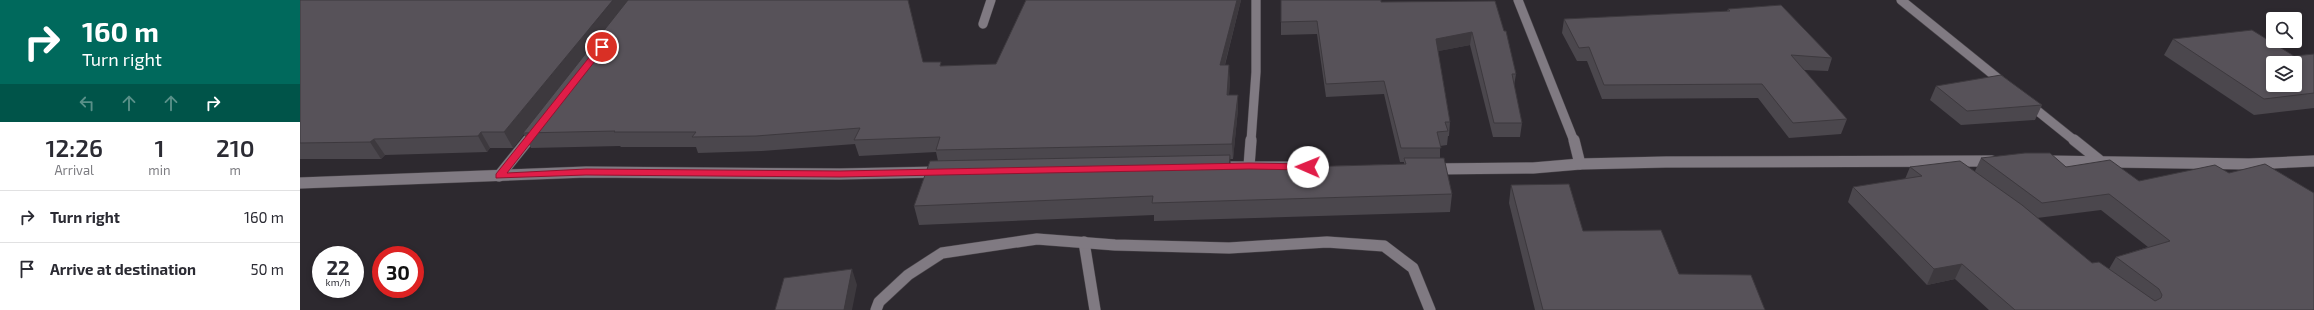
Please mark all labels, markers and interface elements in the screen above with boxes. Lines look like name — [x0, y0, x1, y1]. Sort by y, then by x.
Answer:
map controls — [2266, 12, 2302, 92]
button: search — [2266, 12, 2302, 48]
text: 160 m — [82, 14, 159, 48]
icon: right — [16, 16, 68, 68]
pin — [585, 30, 619, 64]
icon: arrive — [591, 36, 613, 58]
text: Turn right — [82, 48, 162, 70]
button: layers — [2266, 56, 2302, 92]
icon: left — [76, 92, 98, 114]
icon: ahead — [118, 92, 140, 114]
icon: ahead — [160, 92, 182, 114]
icon: right — [202, 92, 224, 114]
text: 12:26 — [45, 133, 103, 162]
text: 1 — [154, 133, 164, 162]
text: 210 — [216, 133, 255, 162]
position arrow — [1287, 146, 1329, 188]
text: Arrival — [54, 162, 94, 178]
text: min — [148, 162, 170, 178]
text: m — [230, 162, 241, 178]
icon: right — [16, 206, 38, 228]
text: Turn right — [50, 208, 120, 226]
text: 160 m — [244, 208, 284, 226]
speed limit sign: 30 — [372, 246, 424, 298]
text: 22 — [326, 255, 350, 279]
icon: arrive — [16, 258, 38, 280]
text: Arrive at destination — [50, 260, 196, 278]
text: 50 m — [250, 260, 284, 278]
text: km/h — [326, 276, 350, 288]

